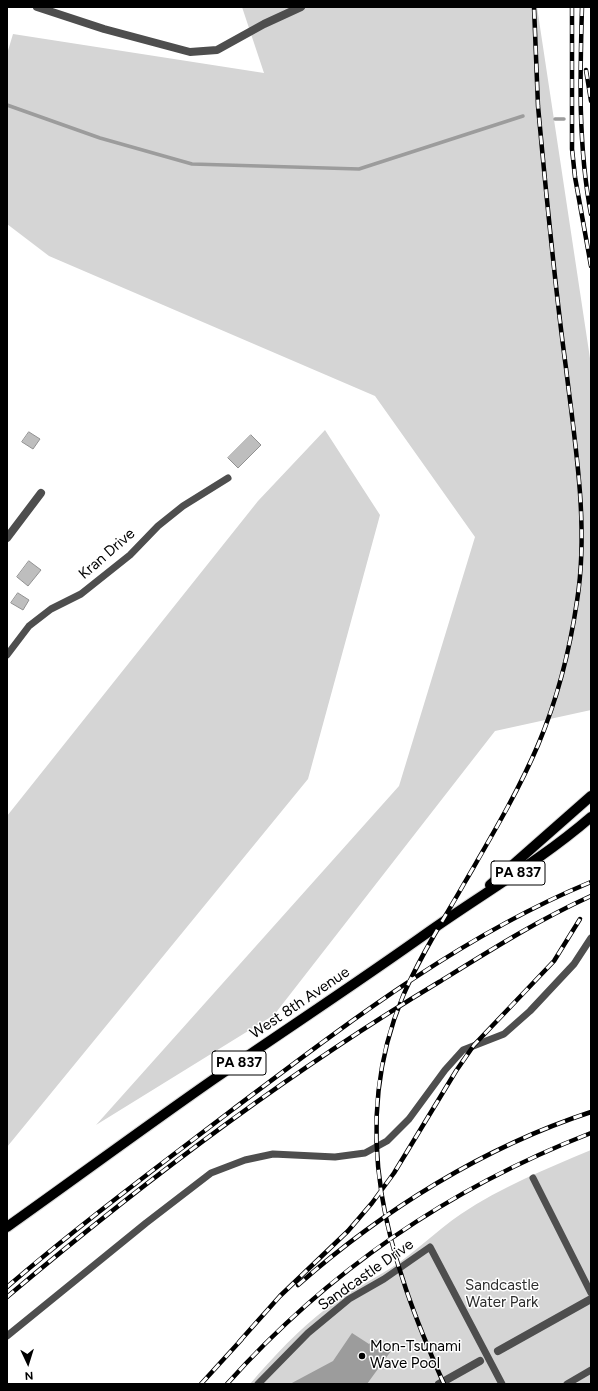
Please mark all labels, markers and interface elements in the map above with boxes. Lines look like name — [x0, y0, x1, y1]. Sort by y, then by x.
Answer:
street label: Kran Drive — [75, 525, 139, 583]
road number: PA 837 — [491, 861, 545, 885]
street label: West 8th Avenue — [247, 963, 353, 1043]
road number: PA 837 — [212, 1051, 266, 1075]
street label: Sandcastle Drive — [315, 1235, 417, 1315]
park label: Sandcastle Water Park — [465, 1277, 539, 1312]
place label: Mon-Tsunami Wave Pool — [370, 1338, 461, 1373]
north arrow — [8, 1343, 48, 1383]
marker: Mon-Tsunami Wave Pool — [357, 1351, 367, 1361]
text: N — [24, 1369, 34, 1382]

